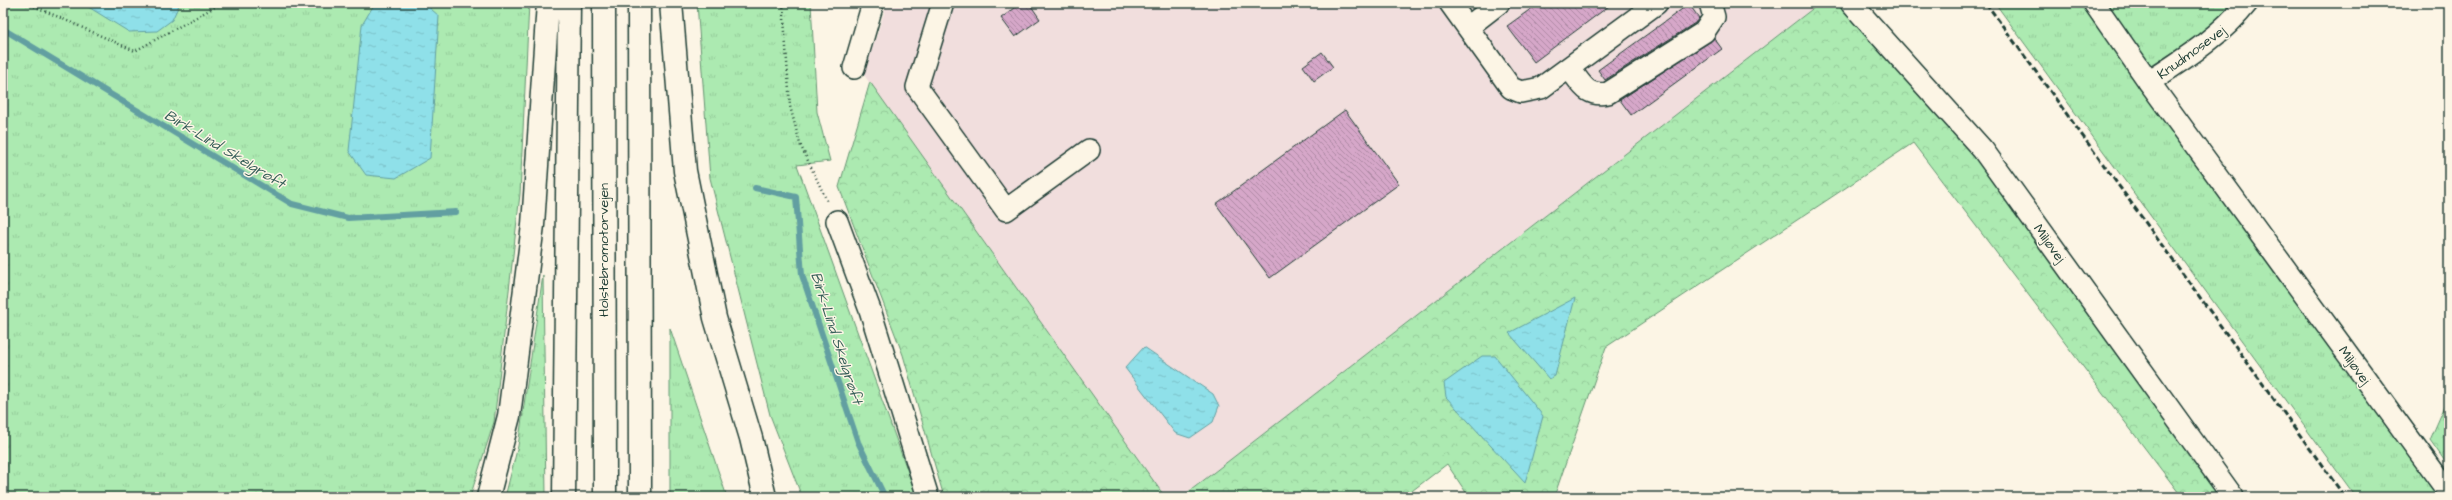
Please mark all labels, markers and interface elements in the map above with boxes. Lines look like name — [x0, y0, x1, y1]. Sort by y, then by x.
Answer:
street label: Knudmosevej — [2153, 21, 2230, 85]
water label: Birk-Lind Skelgrøft — [160, 105, 291, 196]
street label: Holstebromotorvejen — [594, 183, 614, 317]
street label: Miljøvej — [2028, 220, 2070, 268]
water label: Birk-Lind Skelgrøft — [804, 269, 868, 409]
street label: Miljøvej — [2333, 342, 2375, 390]

